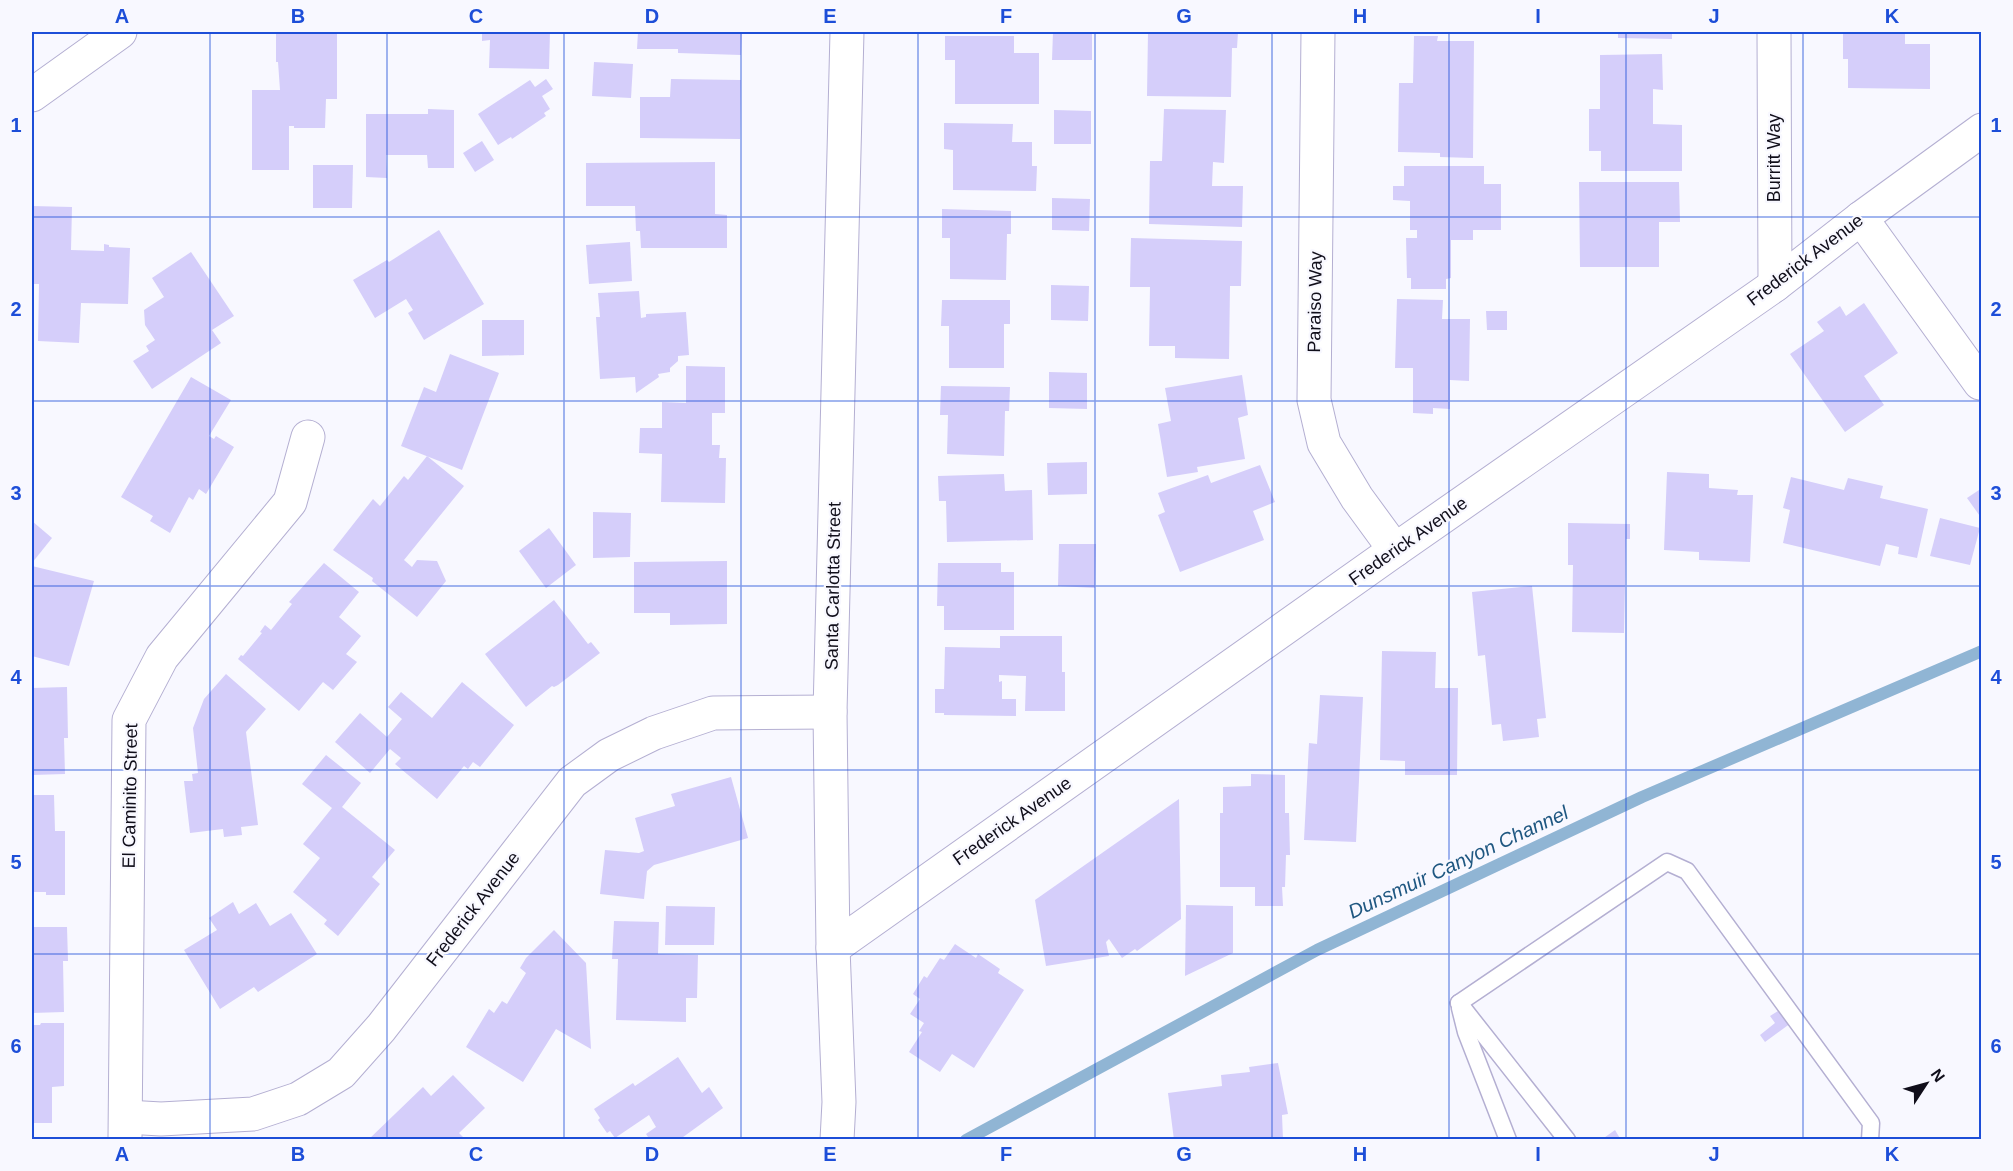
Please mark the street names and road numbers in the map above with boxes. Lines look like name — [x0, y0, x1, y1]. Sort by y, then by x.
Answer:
street label: Burritt Way — [1764, 114, 1784, 202]
street label: Frederick Avenue — [1743, 210, 1867, 310]
street label: Paraiso Way — [1304, 251, 1326, 353]
street label: Frederick Avenue — [1345, 493, 1471, 589]
street label: Santa Carlotta Street — [822, 502, 844, 670]
street label: El Caminito Street — [119, 723, 141, 869]
street label: Frederick Avenue — [949, 773, 1075, 869]
street label: Frederick Avenue — [422, 848, 524, 970]

